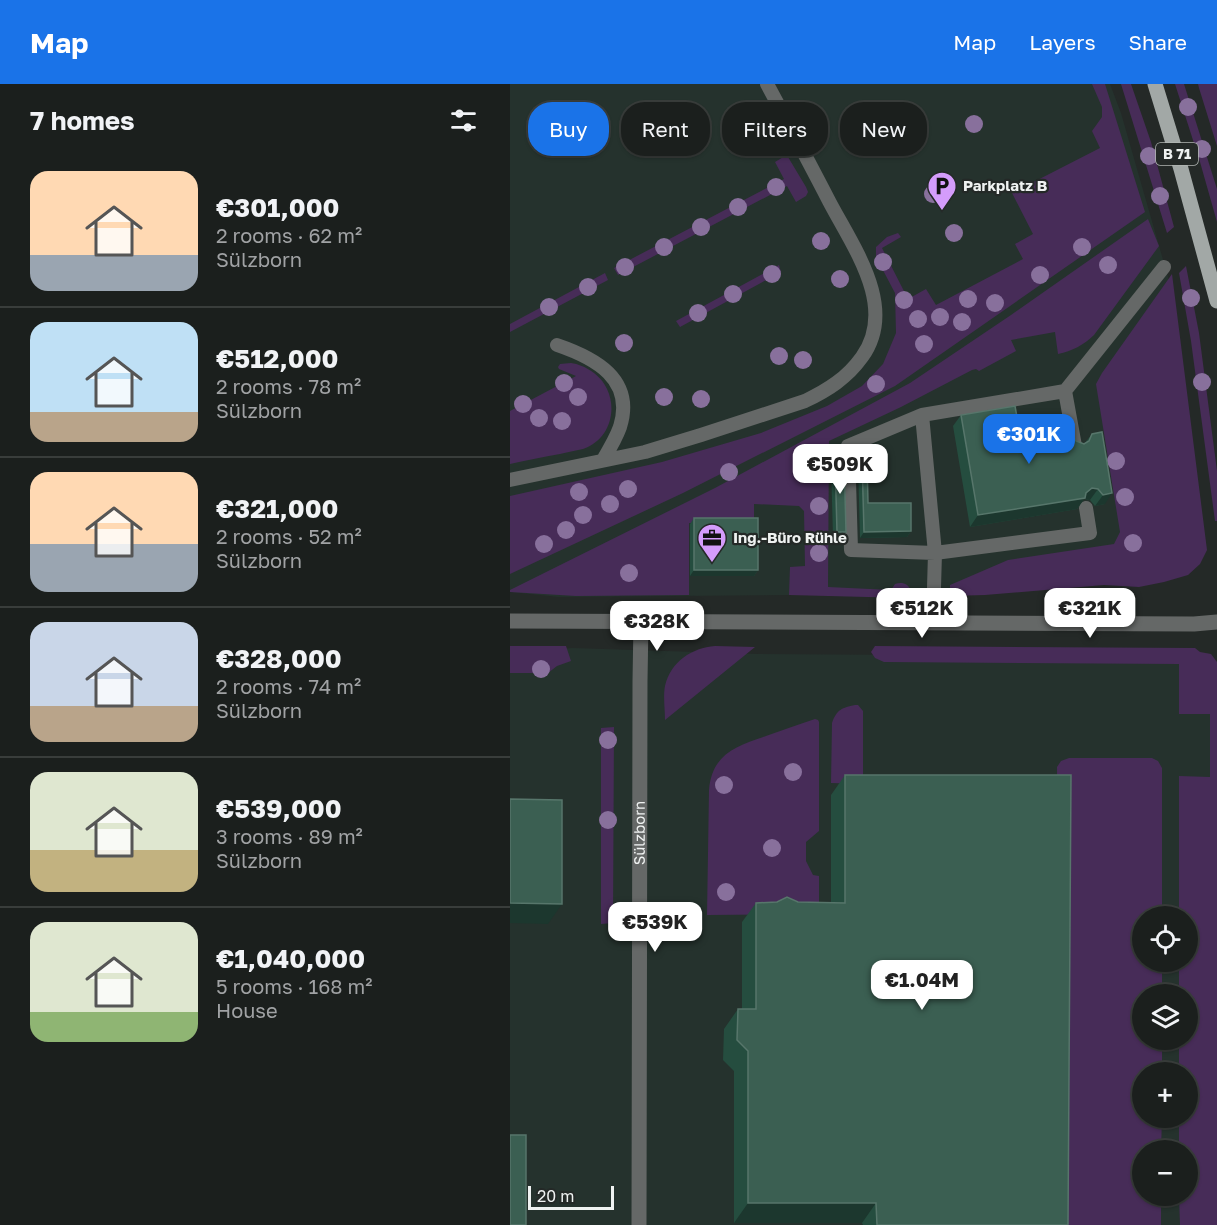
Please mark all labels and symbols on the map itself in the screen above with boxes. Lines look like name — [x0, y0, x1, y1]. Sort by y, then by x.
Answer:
road number: B 71 — [1156, 143, 1198, 165]
parking icon: Parkplatz B — [926, 170, 958, 212]
place label: Parkplatz B — [963, 176, 1048, 194]
pin: €301K — [987, 414, 1071, 465]
pin: €509K — [798, 444, 882, 495]
office icon: Ing.-Büro Rühle — [696, 522, 728, 564]
place label: Ing.-Büro Rühle — [733, 528, 847, 546]
pin: €512K — [880, 588, 964, 639]
pin: €321K — [1048, 588, 1132, 639]
pin: €328K — [615, 601, 699, 652]
street label: Sülzborn — [630, 801, 648, 865]
pin: €539K — [613, 902, 697, 953]
pin: €1.04M — [873, 960, 971, 1011]
scale bar — [528, 1183, 614, 1210]

